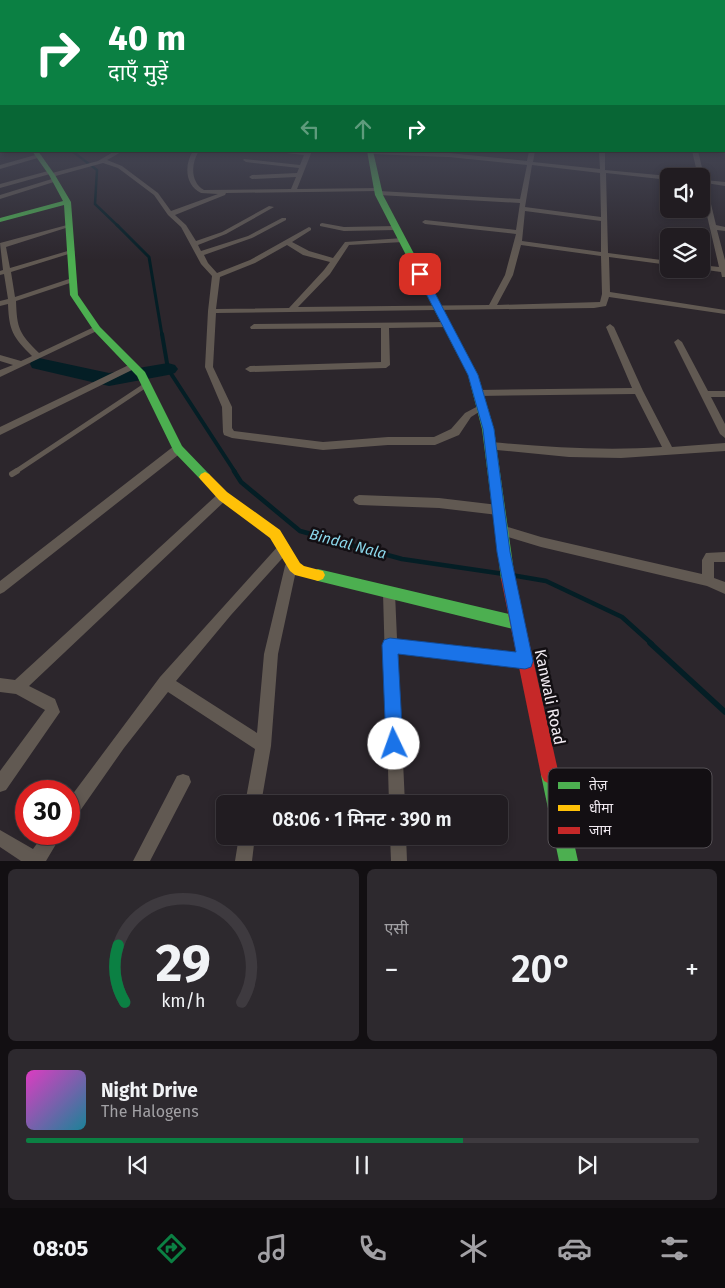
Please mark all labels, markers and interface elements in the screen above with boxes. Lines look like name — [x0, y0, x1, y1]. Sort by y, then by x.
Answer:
text: 40 m — [108, 17, 186, 59]
icon: right — [25, 20, 90, 85]
text: दाएँ मुड़ें — [108, 59, 168, 86]
icon: left — [296, 115, 324, 143]
icon: ahead — [349, 115, 377, 143]
icon: right — [402, 115, 430, 143]
map controls — [660, 168, 710, 278]
button: sound — [660, 168, 710, 218]
button: layers — [660, 228, 710, 278]
pin — [399, 253, 441, 295]
icon: arrive — [406, 260, 434, 288]
water label: Bindal Nala — [308, 525, 388, 563]
street label: Kanwali Road — [531, 647, 569, 747]
position arrow — [367, 717, 419, 769]
legend — [548, 768, 712, 848]
text: तेज़ — [589, 776, 608, 794]
speed limit sign: 30 — [15, 780, 80, 845]
text: धीमा — [589, 800, 614, 817]
text: 08:06 · 1 मिनट · 390 m — [272, 808, 452, 831]
text: जाम — [589, 822, 612, 839]
text: एसी — [385, 919, 408, 938]
text: 29 — [156, 932, 211, 995]
text: 20° — [511, 946, 572, 992]
text: − — [385, 953, 399, 986]
text: + — [685, 953, 699, 986]
text: km/h — [161, 990, 205, 1012]
text: Night Drive — [101, 1079, 198, 1102]
text: The Halogens — [101, 1102, 199, 1121]
icon: previous — [124, 1151, 152, 1179]
icon: pause — [348, 1151, 376, 1179]
icon: next — [573, 1151, 601, 1179]
icon: directions — [154, 1231, 189, 1266]
icon: music — [255, 1231, 290, 1266]
icon: phone — [355, 1231, 390, 1266]
icon: climate — [456, 1231, 491, 1266]
icon: car — [557, 1231, 592, 1266]
icon: filters — [657, 1231, 692, 1266]
text: 08:05 — [33, 1235, 88, 1262]

